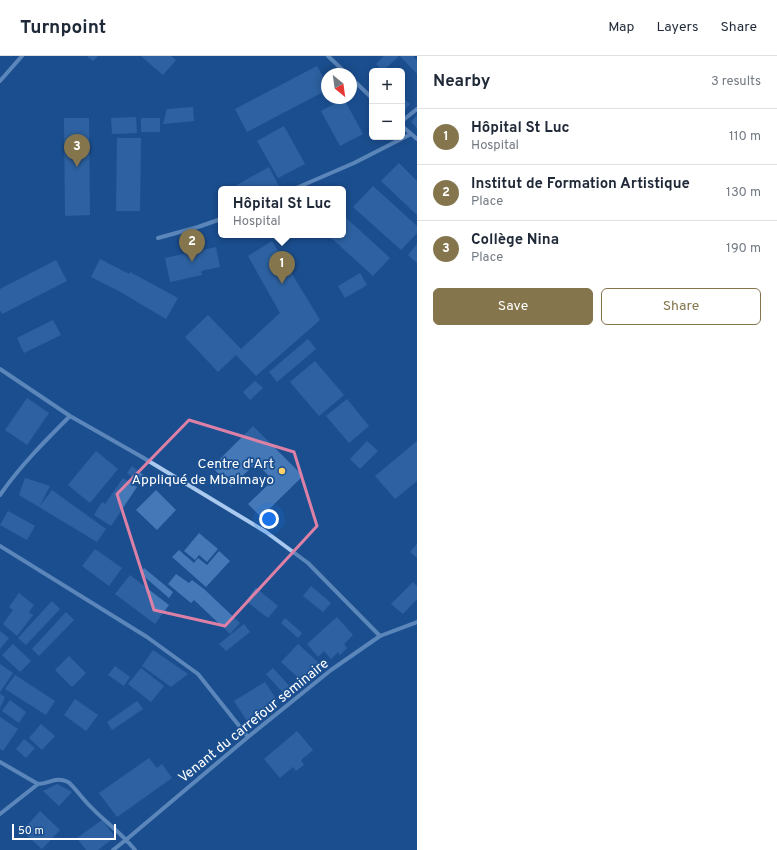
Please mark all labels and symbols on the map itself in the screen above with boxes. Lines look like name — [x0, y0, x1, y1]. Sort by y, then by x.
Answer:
north arrow — [321, 68, 357, 104]
pin: 3 — [64, 134, 90, 167]
pin: 2 — [179, 229, 205, 262]
pin: 1 — [269, 251, 295, 284]
place label: Centre d'Art Appliqué de Mbalmayo — [132, 456, 274, 489]
marker: Centre d'Art Appliqué de Mbalmayo — [277, 466, 287, 476]
your location — [259, 509, 279, 529]
street label: Venant du carrefour seminaire — [175, 655, 332, 787]
scale bar — [12, 822, 116, 841]

